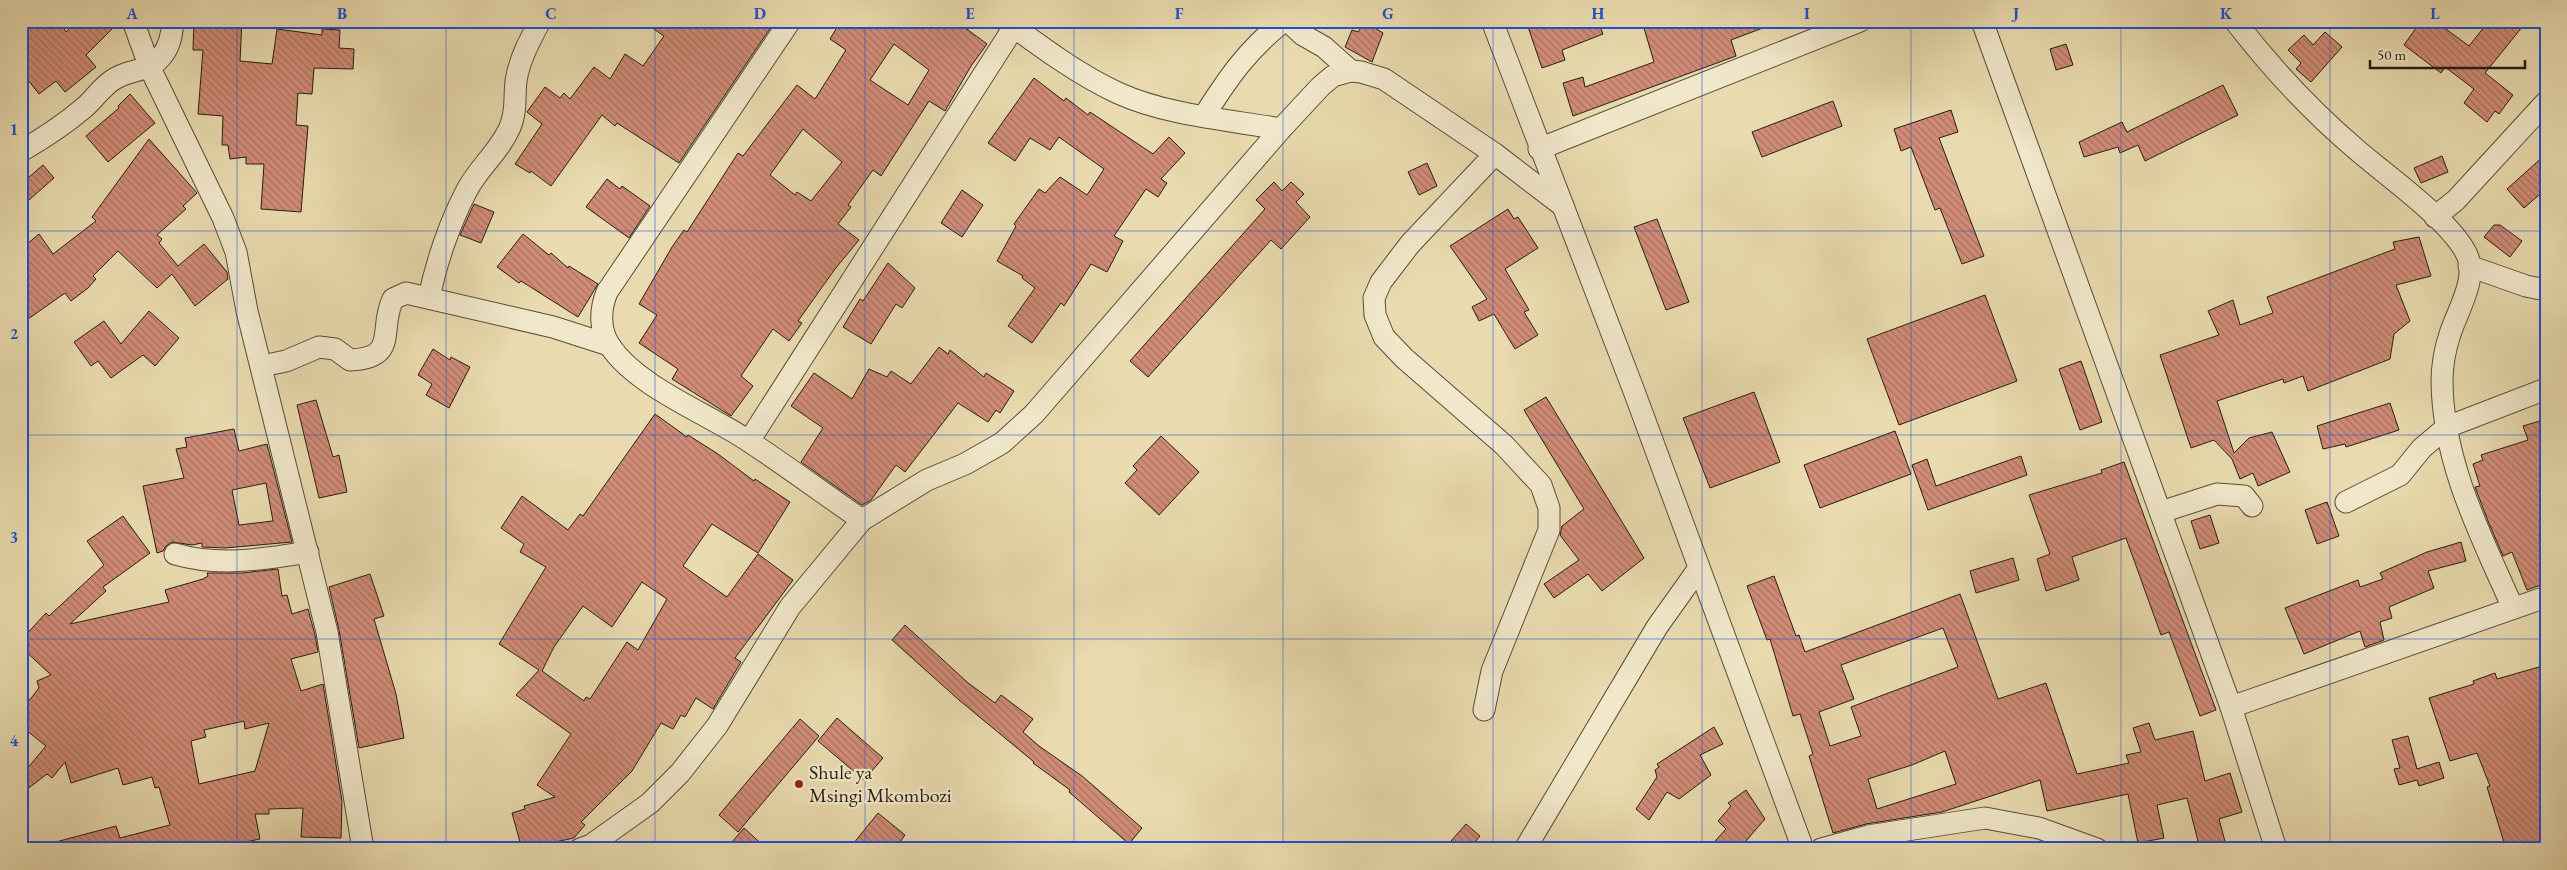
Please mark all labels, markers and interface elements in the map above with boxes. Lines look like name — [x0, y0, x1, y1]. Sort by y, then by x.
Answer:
text: A — [125, 3, 138, 24]
text: B — [337, 3, 347, 24]
text: C — [545, 3, 557, 24]
text: D — [754, 3, 766, 24]
text: E — [965, 3, 975, 24]
text: F — [1175, 3, 1184, 24]
text: G — [1382, 3, 1394, 24]
text: H — [1592, 3, 1605, 24]
text: I — [1804, 3, 1810, 24]
text: J — [2011, 3, 2019, 24]
text: K — [2220, 3, 2233, 24]
text: L — [2430, 3, 2440, 24]
scale bar — [2370, 38, 2524, 70]
text: 50 m — [2377, 45, 2406, 64]
text: 1 — [10, 119, 18, 140]
text: 2 — [10, 323, 19, 344]
text: 3 — [10, 527, 18, 548]
text: 4 — [10, 730, 19, 751]
place label: Shule ya Msingi Mkombozi — [809, 759, 952, 808]
marker: Shule ya Msingi Mkombozi — [793, 778, 805, 790]

